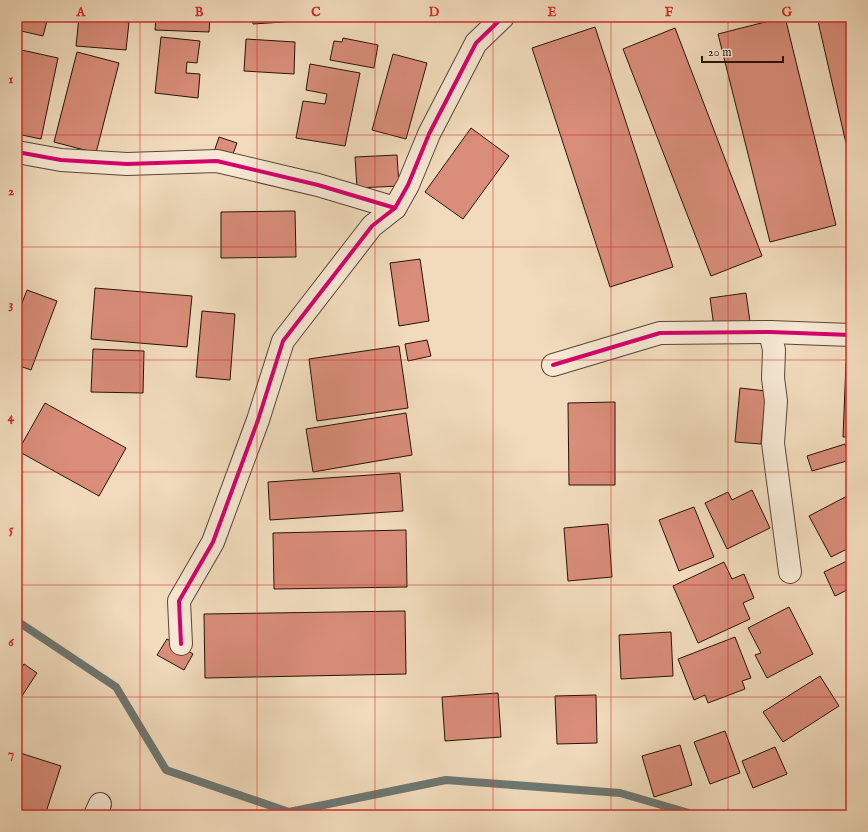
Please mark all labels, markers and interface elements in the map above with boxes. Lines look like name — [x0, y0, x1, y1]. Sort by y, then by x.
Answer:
text: A — [76, 4, 87, 21]
text: B — [195, 4, 204, 21]
text: C — [311, 4, 321, 21]
text: D — [429, 4, 440, 21]
text: E — [547, 4, 557, 21]
text: F — [665, 4, 674, 21]
text: G — [782, 4, 793, 21]
scale bar — [702, 38, 783, 64]
text: 20 m — [708, 45, 731, 60]
text: 1 — [9, 71, 14, 88]
text: 2 — [8, 183, 14, 200]
text: 3 — [9, 296, 14, 313]
text: 4 — [8, 409, 15, 426]
text: 5 — [9, 521, 14, 538]
text: 6 — [8, 634, 14, 651]
text: 7 — [8, 746, 14, 763]

